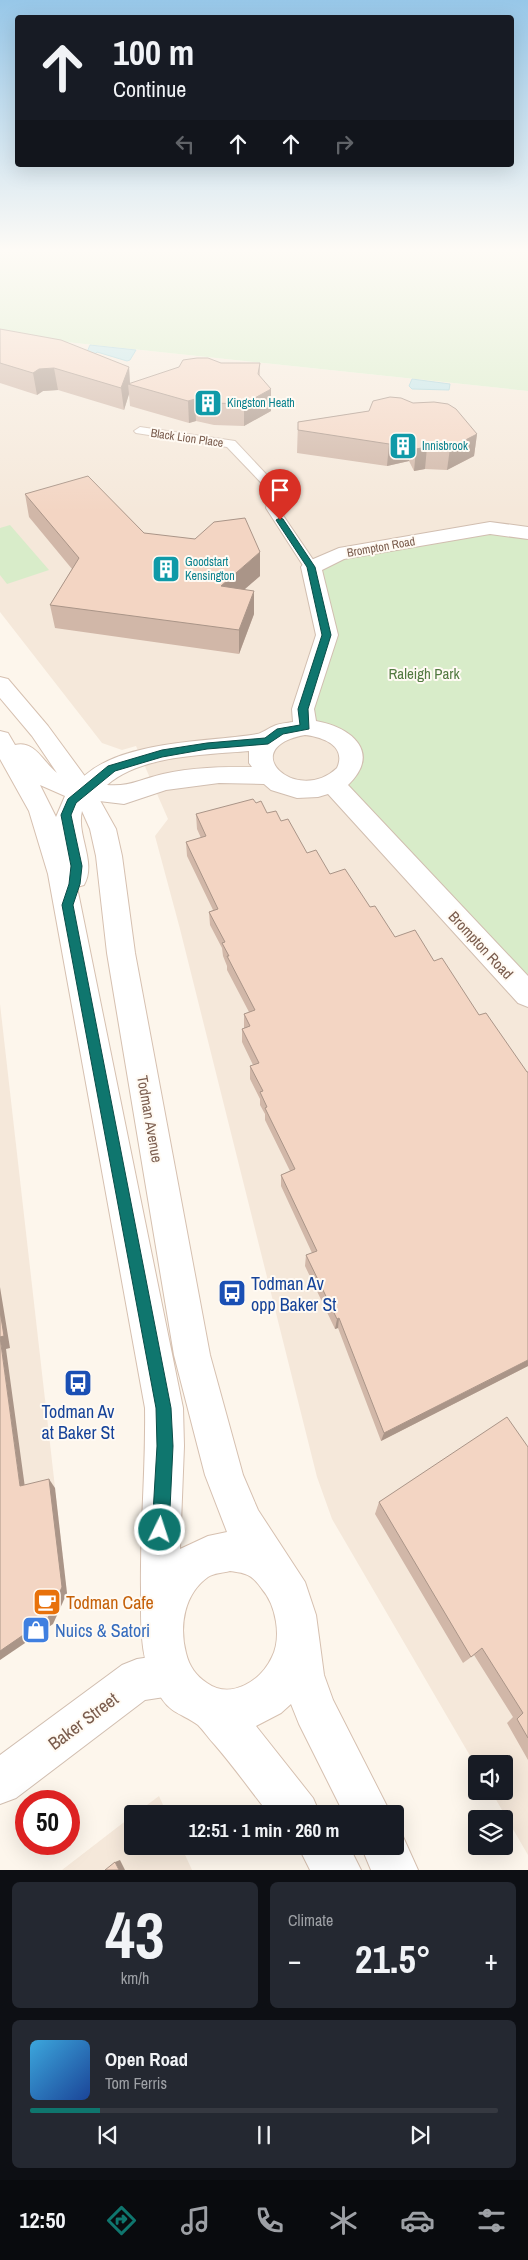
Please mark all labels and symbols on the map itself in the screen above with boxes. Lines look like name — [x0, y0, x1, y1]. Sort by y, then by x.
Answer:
building icon: Kingston Heath — [193, 388, 223, 418]
place label: Kingston Heath — [227, 395, 295, 411]
street label: Black Lion Place — [150, 425, 224, 451]
building icon: Innisbrook — [388, 431, 418, 461]
place label: Innisbrook — [422, 438, 468, 454]
pin — [259, 469, 301, 520]
street label: Brompton Road — [346, 533, 416, 561]
building icon: Goodstart Kensington — [151, 554, 181, 584]
place label: Goodstart Kensington — [185, 554, 235, 584]
park label: Raleigh Park — [388, 663, 460, 684]
street label: Brompton Road — [444, 906, 518, 984]
street label: Todman Avenue — [132, 1074, 168, 1164]
place label: Todman Av opp Baker St — [251, 1271, 336, 1317]
bus stop icon: Todman Av opp Baker St — [217, 1278, 247, 1308]
bus stop icon: Todman Av at Baker St — [63, 1368, 93, 1398]
place label: Todman Av at Baker St — [41, 1399, 115, 1445]
position arrow — [133, 1503, 185, 1555]
cafe icon: Todman Cafe — [32, 1587, 62, 1617]
place label: Todman Cafe — [66, 1590, 154, 1615]
shop icon: Nuics & Satori — [21, 1615, 51, 1645]
place label: Nuics & Satori — [55, 1618, 150, 1643]
street label: Baker Street — [43, 1686, 123, 1756]
speed limit sign: 50 — [15, 1790, 80, 1855]

